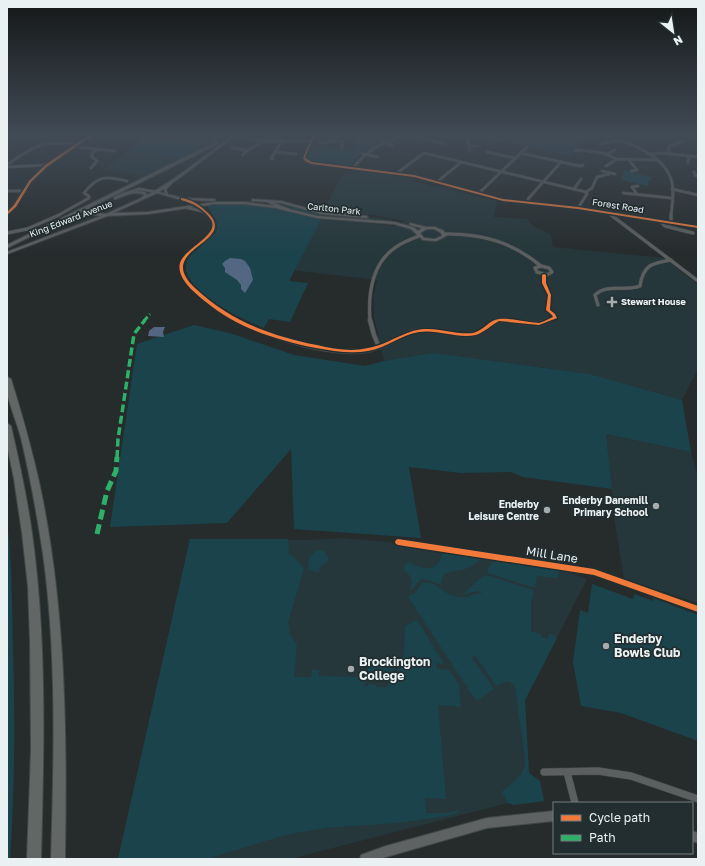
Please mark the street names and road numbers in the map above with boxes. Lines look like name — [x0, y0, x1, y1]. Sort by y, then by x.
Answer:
street label: Forest Road — [592, 196, 645, 215]
street label: King Edward Avenue — [28, 198, 114, 239]
street label: Carlton Park — [307, 200, 361, 217]
street label: Mill Lane — [525, 543, 579, 566]

